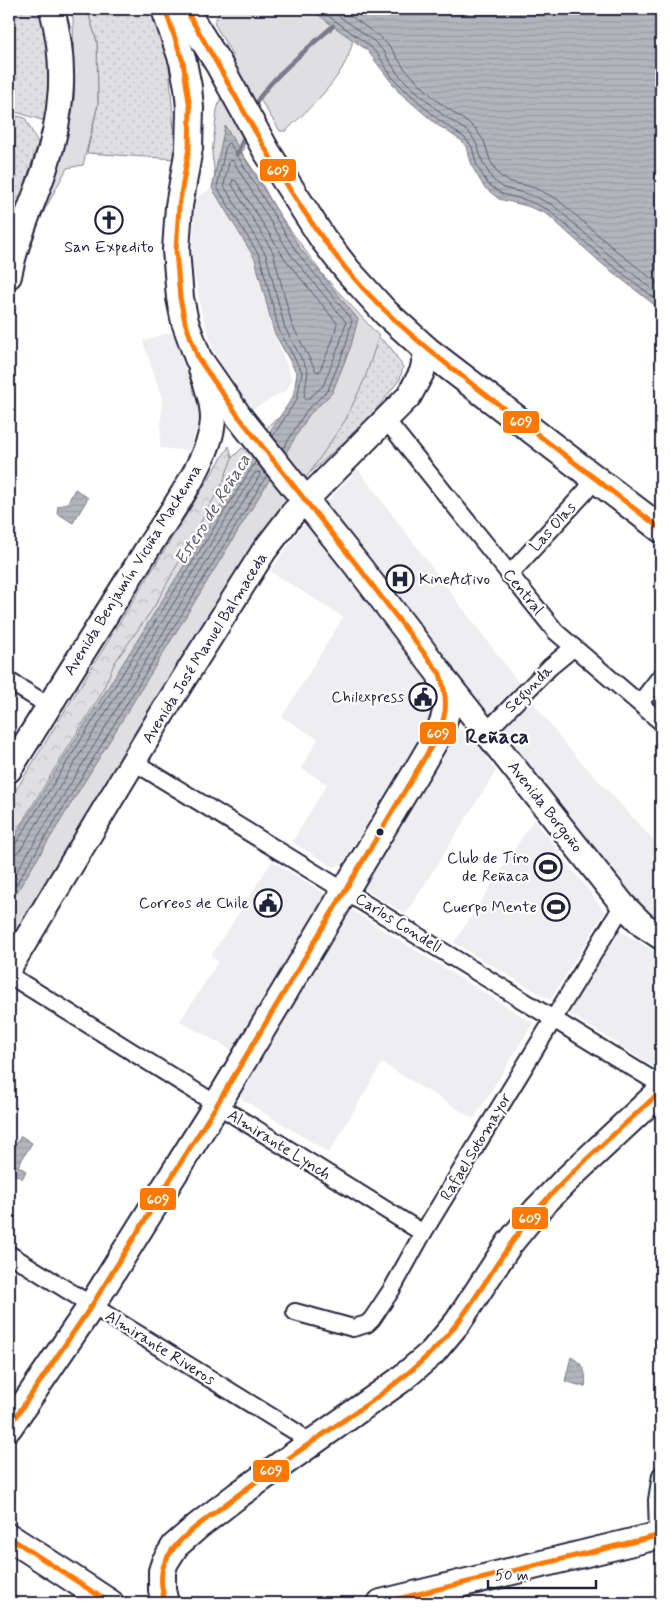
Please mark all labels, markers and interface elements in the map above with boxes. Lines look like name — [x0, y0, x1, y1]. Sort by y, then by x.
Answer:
line badge: 609 — [259, 158, 297, 182]
text: 609 — [267, 162, 289, 180]
church icon: San Expedito — [94, 205, 124, 235]
place label: San Expedito — [64, 237, 154, 258]
line badge: 609 — [502, 410, 540, 434]
text: 609 — [510, 413, 532, 431]
water label: Estero de Reñaca — [169, 450, 257, 570]
street label: Avenida Benjamín Vicuña Mackenna — [59, 461, 207, 679]
street label: Las Olas — [525, 498, 581, 556]
street label: Avenida José Manuel Balmaceda — [137, 549, 273, 747]
hospital icon: KineActivo — [385, 564, 415, 594]
street label: Central — [498, 565, 548, 620]
place label: KineActivo — [419, 569, 490, 590]
street label: Segunda — [501, 660, 558, 718]
public building icon: Chilexpress — [408, 682, 438, 712]
place label: Chilexpress — [331, 687, 404, 708]
line badge: 609 — [419, 721, 457, 745]
district label: Reñaca — [465, 723, 529, 751]
text: 609 — [427, 725, 449, 743]
street label: Avenida Borgoño — [502, 757, 587, 858]
unlabelled marker — [375, 827, 385, 837]
place label: Club de Tiro de Reñaca — [447, 848, 529, 887]
sports icon: Club de Tiro de Reñaca — [533, 852, 563, 882]
public building icon: Correos de Chile — [253, 888, 283, 918]
street label: Carlos Condell — [351, 888, 445, 958]
sports icon: Cuerpo Mente — [541, 892, 571, 922]
place label: Correos de Chile — [139, 893, 249, 914]
place label: Cuerpo Mente — [442, 897, 537, 918]
street label: Rafael Sotomayor — [436, 1089, 517, 1205]
street label: Almirante Lynch — [223, 1105, 335, 1185]
line badge: 609 — [139, 1187, 177, 1211]
text: 609 — [147, 1191, 169, 1209]
line badge: 609 — [511, 1206, 549, 1230]
text: 609 — [519, 1210, 541, 1228]
street label: Almirante Riveros — [101, 1306, 219, 1390]
line badge: 609 — [252, 1459, 290, 1483]
text: 609 — [260, 1462, 282, 1480]
scale bar — [488, 1557, 595, 1589]
text: 50 m — [495, 1566, 529, 1586]

